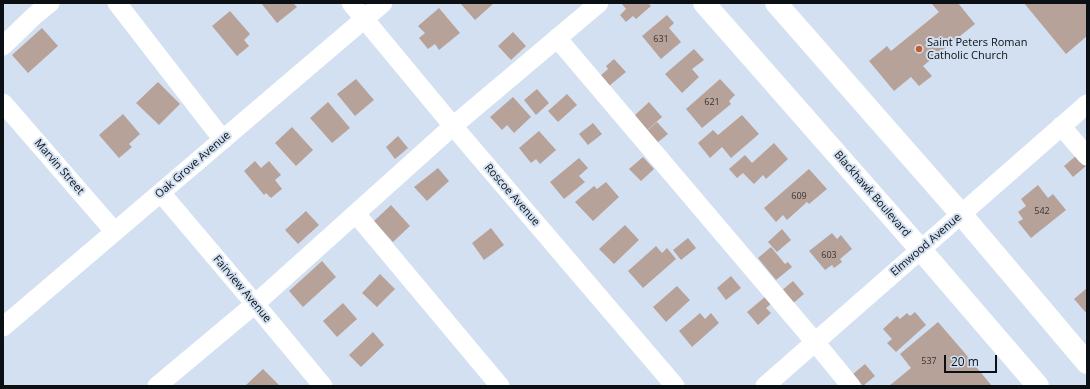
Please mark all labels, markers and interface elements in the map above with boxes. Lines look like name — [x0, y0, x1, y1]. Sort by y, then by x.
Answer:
house number: 631 — [653, 34, 669, 44]
place label: Saint Peters Roman Catholic Church — [927, 36, 1027, 62]
marker: Saint Peters Roman Catholic Church — [914, 44, 924, 54]
house number: 621 — [704, 97, 720, 107]
street label: Oak Grove Avenue — [153, 129, 233, 201]
street label: Marvin Street — [31, 137, 87, 197]
street label: Blackhawk Boulevard — [831, 148, 913, 240]
street label: Roscoe Avenue — [481, 161, 543, 229]
house number: 609 — [791, 191, 807, 201]
house number: 542 — [1034, 206, 1050, 216]
street label: Elmwood Avenue — [888, 211, 964, 279]
house number: 603 — [821, 250, 837, 260]
street label: Fairview Avenue — [210, 253, 274, 325]
scale bar — [946, 347, 999, 373]
text: 20 m — [951, 353, 979, 370]
house number: 537 — [921, 356, 937, 366]

